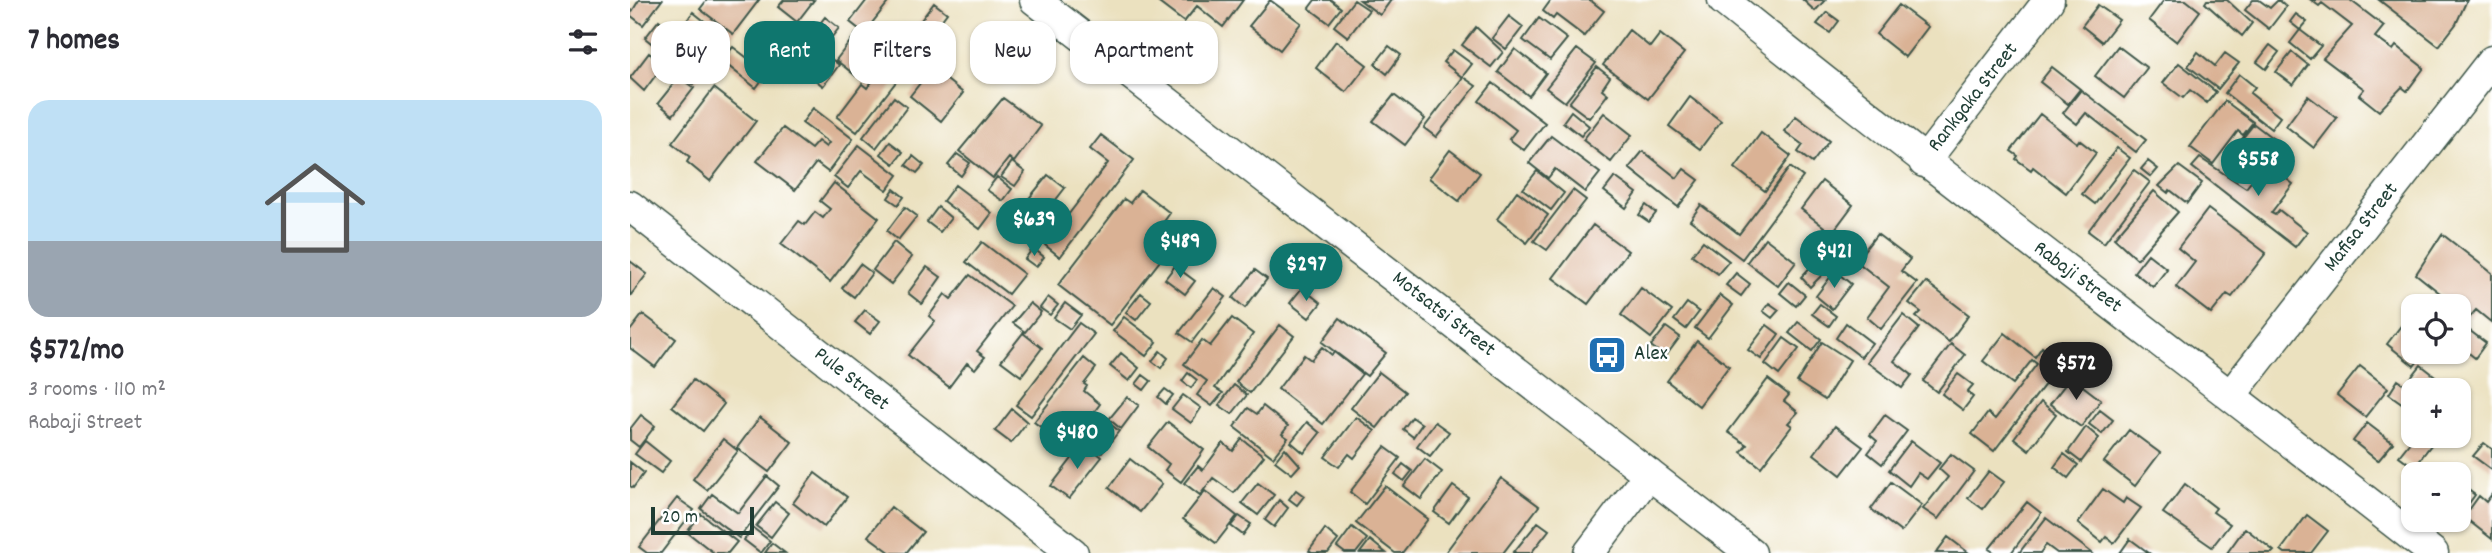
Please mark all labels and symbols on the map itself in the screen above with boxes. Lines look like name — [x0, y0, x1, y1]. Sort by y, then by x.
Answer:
street label: Rankgaka Street — [1922, 37, 2027, 159]
pin: $558 — [2217, 138, 2299, 198]
street label: Mafisa Street — [2317, 177, 2407, 279]
pin: $639 — [993, 198, 1075, 258]
pin: $489 — [1139, 220, 1221, 280]
pin: $421 — [1793, 230, 1875, 290]
street label: Rabaji Street — [2026, 235, 2128, 321]
pin: $297 — [1265, 244, 1347, 303]
street label: Motsatsi Street — [1385, 265, 1501, 365]
bus stop icon: Alex — [1586, 334, 1628, 376]
place label: Alex — [1634, 340, 1668, 370]
street label: Pule Street — [807, 341, 895, 419]
pin: $572 — [2035, 342, 2117, 402]
pin: $480 — [1036, 412, 1118, 471]
scale bar — [651, 504, 754, 536]

